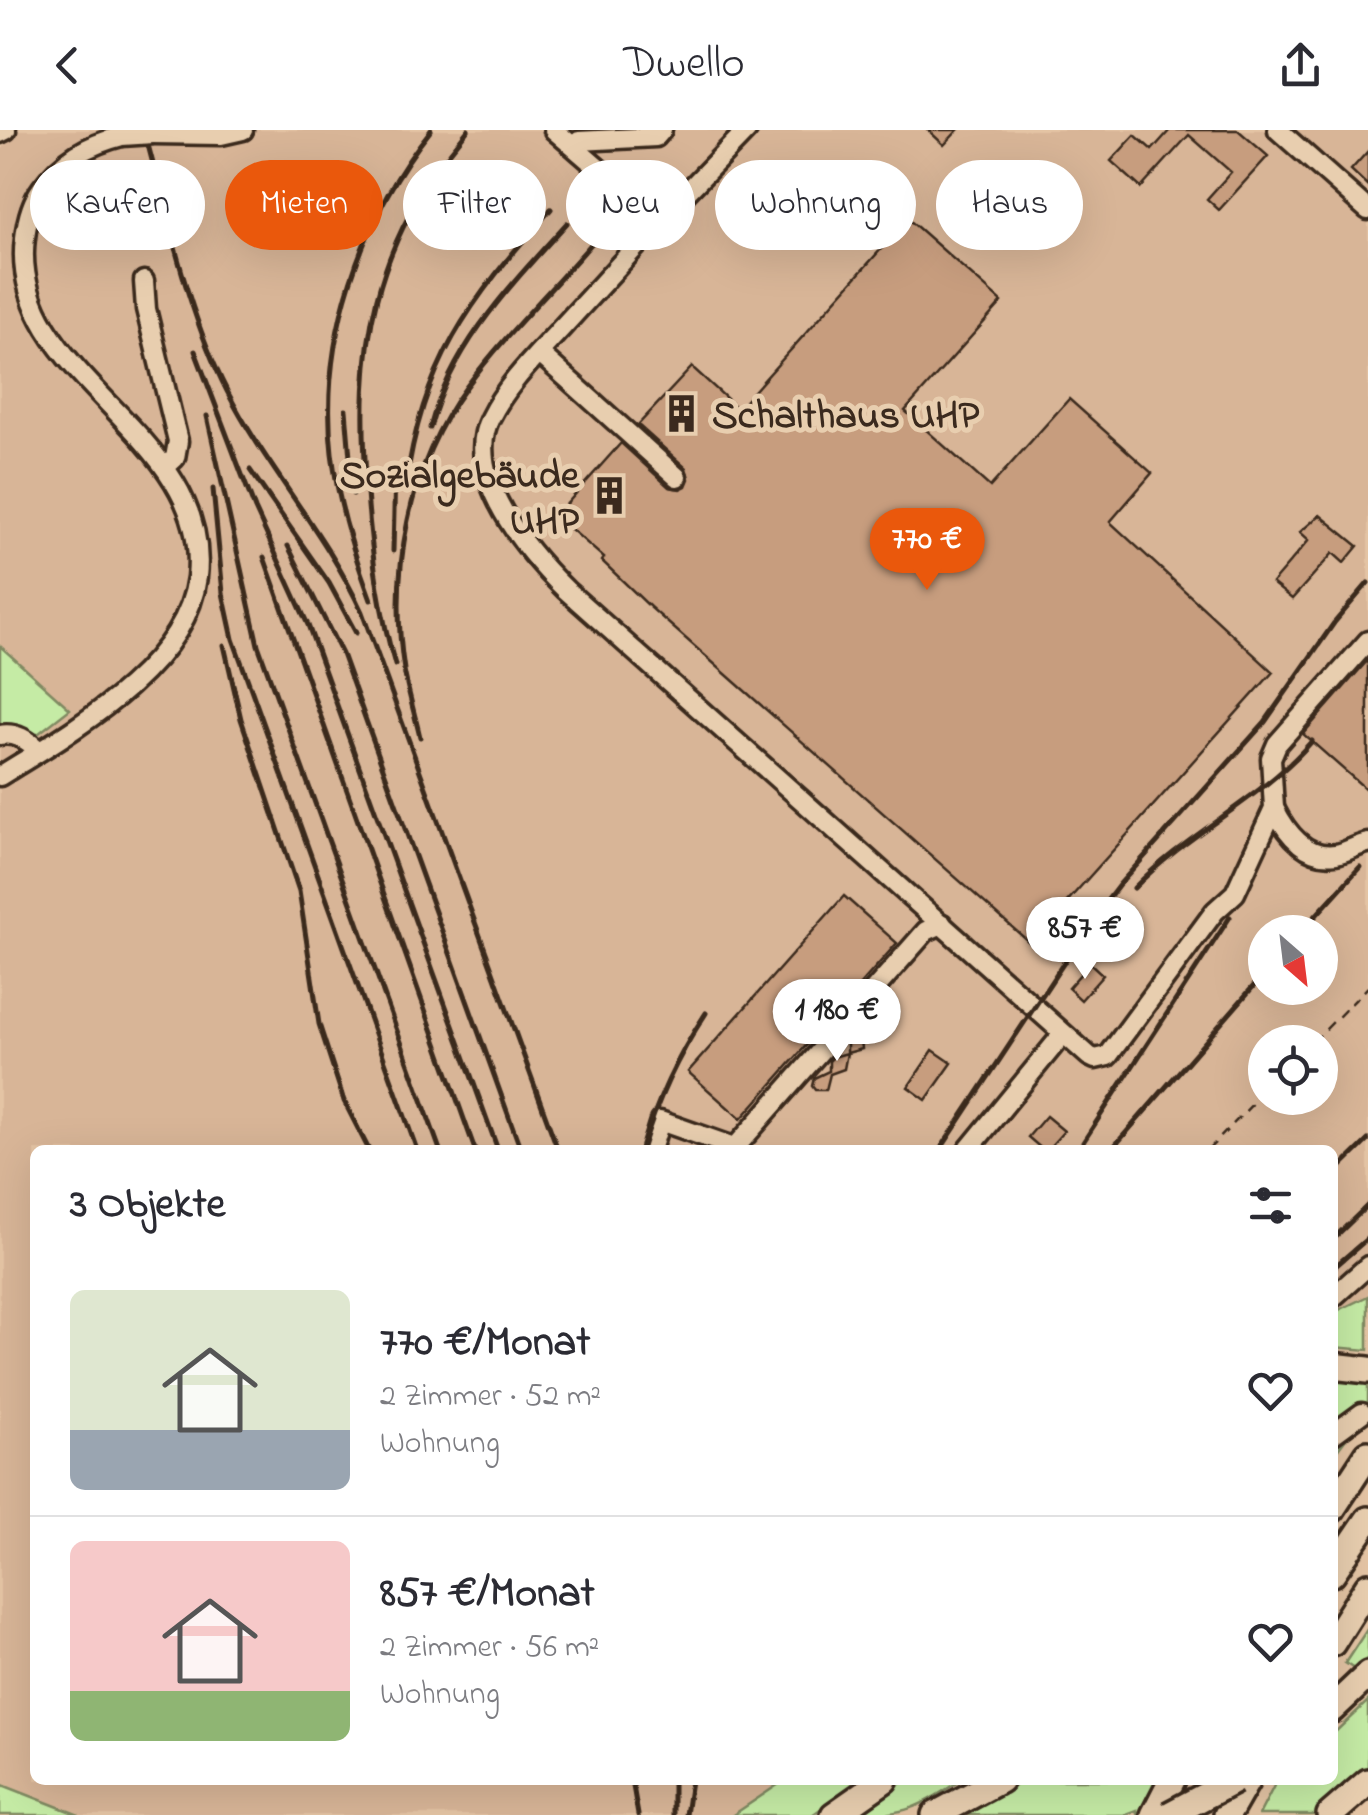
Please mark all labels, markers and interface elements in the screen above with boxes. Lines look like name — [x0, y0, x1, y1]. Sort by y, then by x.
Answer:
text: Dwello — [623, 32, 745, 98]
icon: back — [40, 38, 95, 93]
icon: share — [1273, 38, 1328, 93]
chip: Kaufen — [30, 160, 205, 250]
chip: Mieten — [225, 160, 383, 250]
chip: Filter — [403, 160, 546, 250]
chip: Neu — [566, 160, 695, 250]
chip: Wohnung — [715, 160, 916, 250]
chip: Haus — [936, 160, 1083, 250]
place label: Schalthaus UHP — [712, 388, 979, 447]
building icon: Schalthaus UHP — [661, 392, 703, 434]
place label: Sozialgebäude UHP — [340, 448, 580, 553]
building icon: Sozialgebäude UHP — [588, 475, 630, 517]
pin: 770 € — [857, 508, 997, 593]
text: 770 € — [892, 517, 962, 564]
pin: 857 € — [1015, 897, 1155, 982]
text: 857 € — [1048, 906, 1122, 953]
north arrow — [1248, 915, 1338, 1005]
map controls — [1248, 915, 1338, 1115]
pin: 1 180 € — [745, 979, 929, 1064]
text: 1 180 € — [795, 988, 879, 1035]
button: locate — [1248, 1025, 1338, 1115]
text: 3 Objekte — [70, 1175, 225, 1236]
icon: filters — [1243, 1178, 1298, 1233]
text: 770 €/Monat — [380, 1313, 590, 1374]
icon: home — [150, 1330, 270, 1450]
icon: heart — [1243, 1363, 1298, 1418]
text: 2 Zimmer · 52 m² — [380, 1374, 601, 1421]
text: Wohnung — [380, 1421, 500, 1468]
text: 857 €/Monat — [380, 1564, 595, 1625]
icon: home — [150, 1581, 270, 1701]
icon: heart — [1243, 1614, 1298, 1669]
text: 2 Zimmer · 56 m² — [380, 1625, 599, 1672]
text: Wohnung — [380, 1672, 500, 1719]

